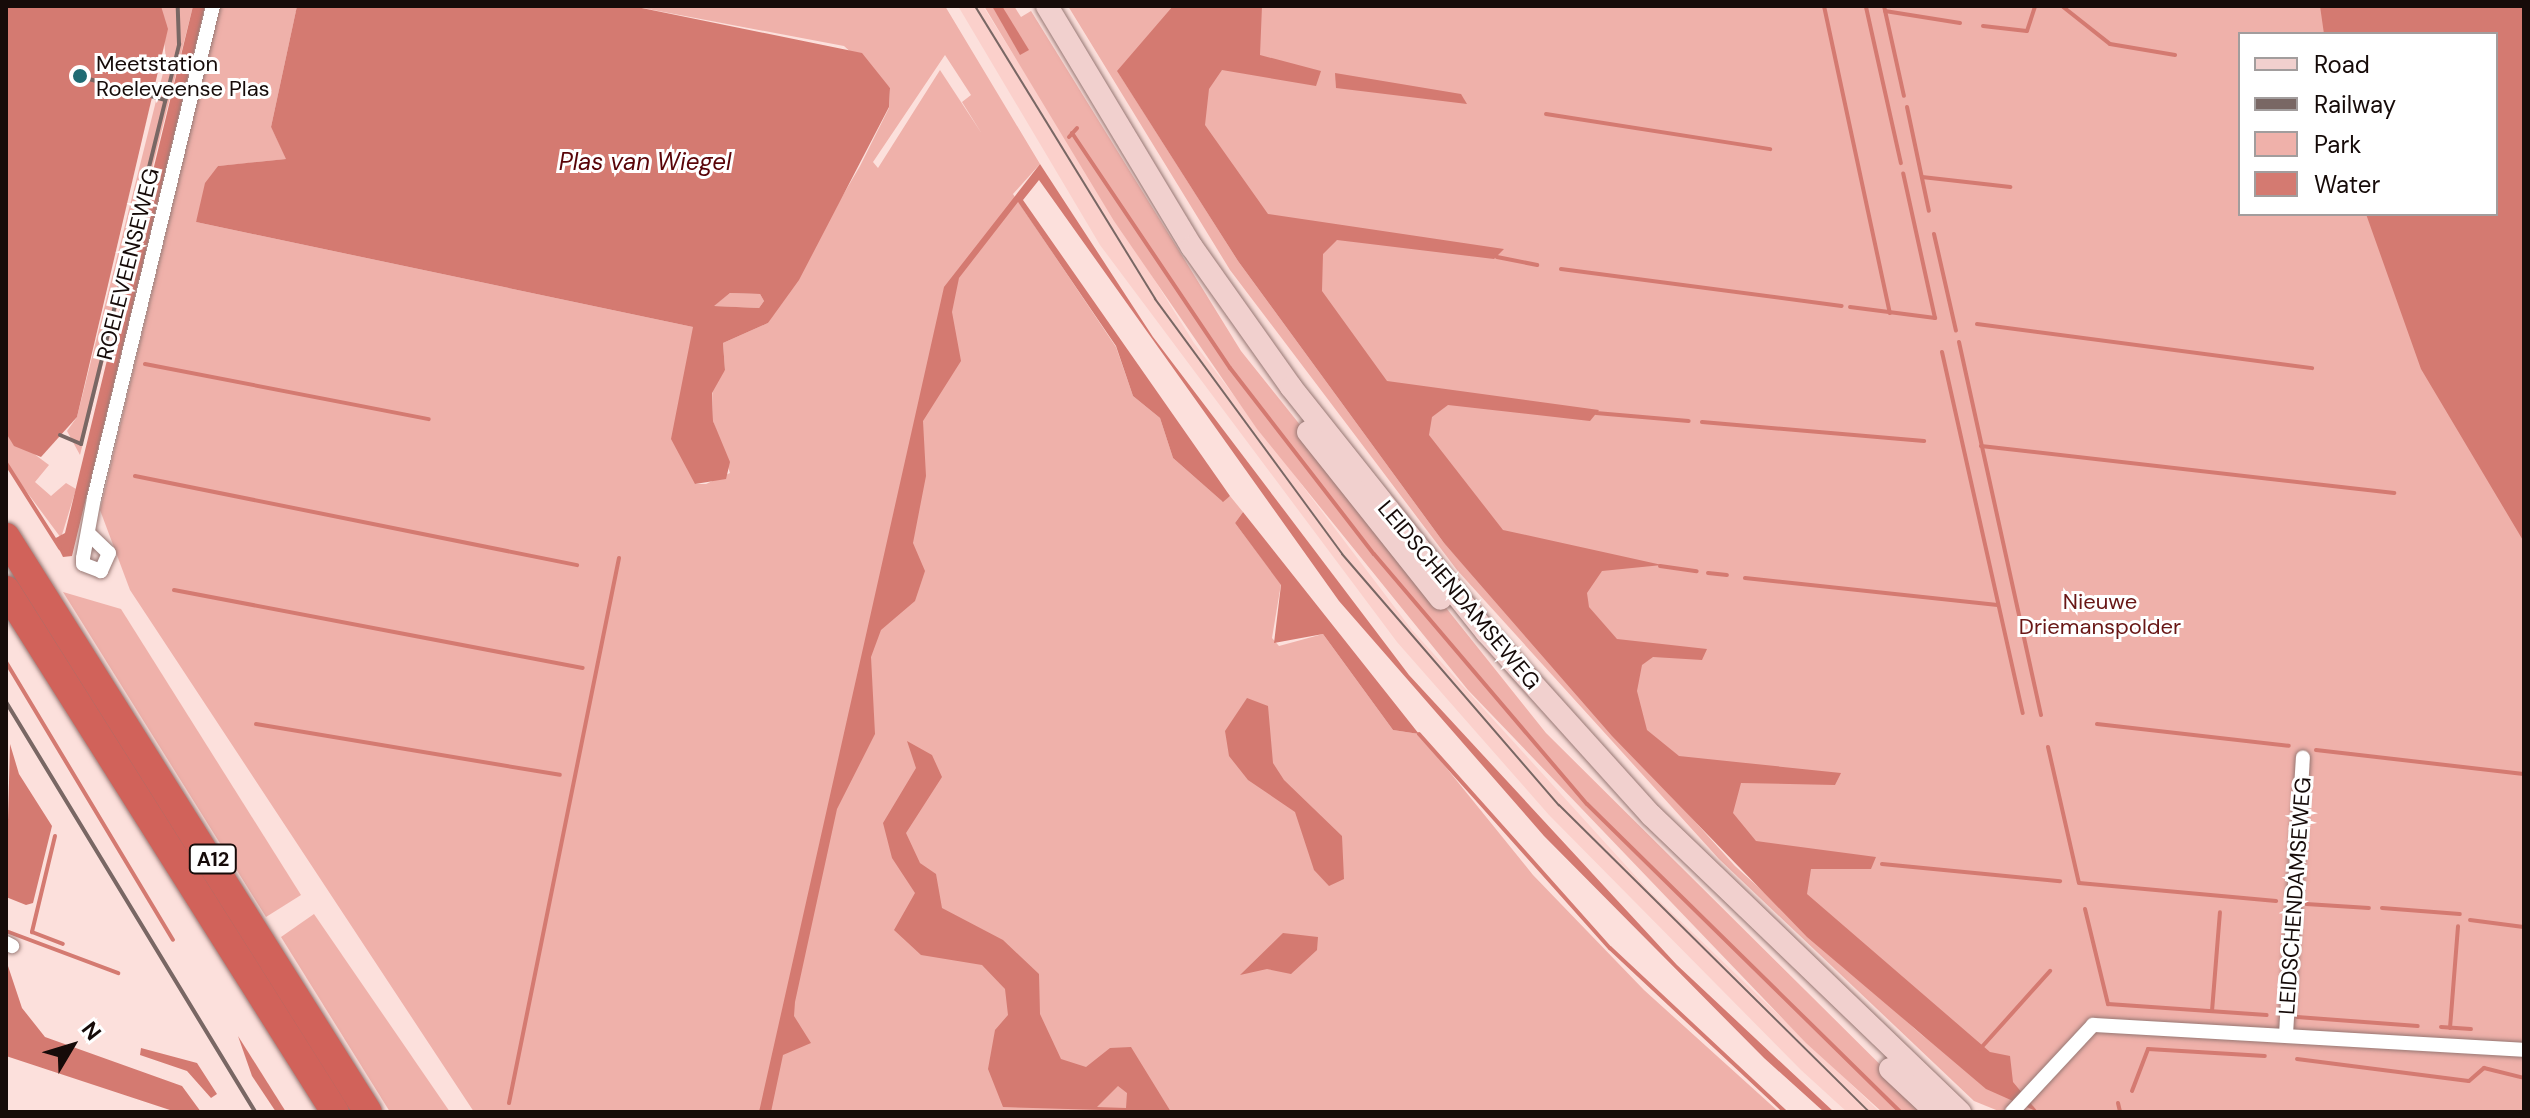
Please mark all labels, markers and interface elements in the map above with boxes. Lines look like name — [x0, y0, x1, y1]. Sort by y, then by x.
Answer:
legend — [2238, 32, 2498, 216]
text: Road — [2314, 49, 2370, 80]
place label: Meetstation Roeleveense Plas — [96, 50, 270, 102]
marker: Meetstation Roeleveense Plas — [71, 67, 89, 85]
text: Railway — [2314, 89, 2396, 120]
text: Park — [2314, 129, 2361, 160]
water label: Plas van Wiegel — [559, 148, 731, 176]
street label: ROELEVEENSEWEG — [91, 165, 165, 363]
text: Water — [2314, 169, 2380, 200]
street label: LEIDSCHENDAMSEWEG — [1372, 495, 1546, 695]
park label: Nieuwe Driemanspolder — [2019, 588, 2181, 640]
street label: LEIDSCHENDAMSEWEG — [2274, 776, 2316, 1016]
road number: A12 — [187, 843, 239, 875]
north arrow — [32, 1006, 112, 1086]
text: N — [75, 1016, 108, 1046]

